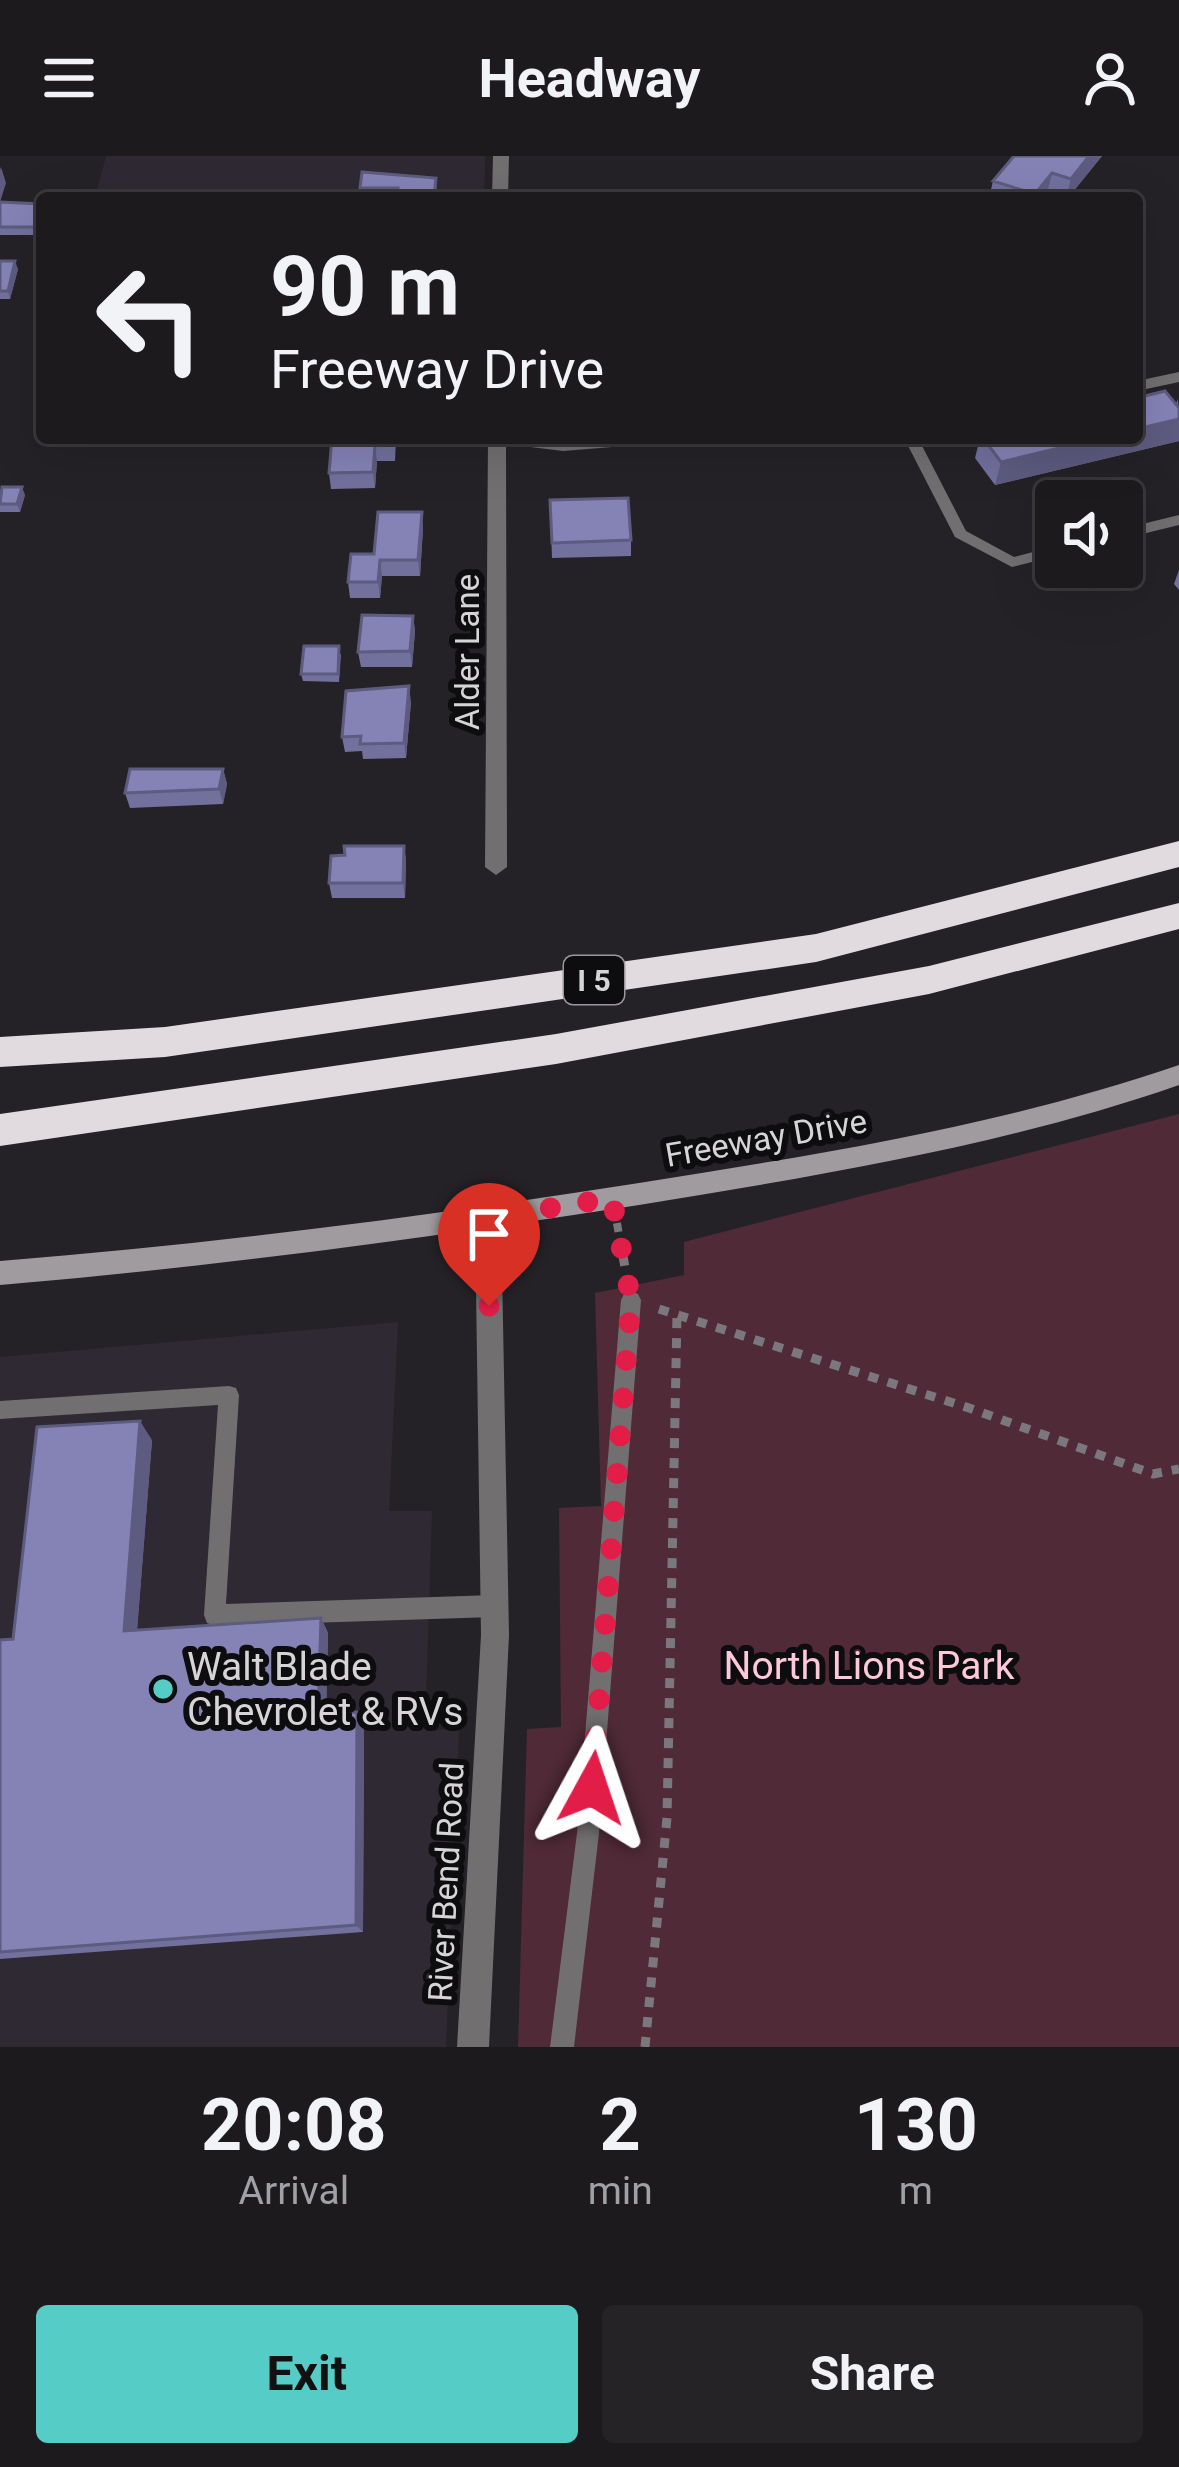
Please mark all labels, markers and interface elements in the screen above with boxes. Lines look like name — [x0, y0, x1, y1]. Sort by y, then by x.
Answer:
icon: menu — [36, 45, 102, 111]
icon: person — [1077, 45, 1143, 111]
text: Headway — [479, 47, 700, 110]
text: 90 m — [270, 237, 460, 336]
icon: left — [72, 240, 228, 396]
text: Freeway Drive — [270, 338, 604, 401]
map controls — [1035, 480, 1143, 588]
button: sound — [1035, 480, 1143, 588]
street label: Alder Lane — [448, 574, 487, 730]
road number: I 5 — [564, 956, 624, 1004]
street label: Freeway Drive — [662, 1101, 870, 1175]
pin — [438, 1183, 540, 1306]
icon: arrive — [456, 1201, 522, 1267]
park label: North Lions Park — [724, 1643, 1015, 1689]
place label: Walt Blade Chevrolet & RVs — [187, 1644, 463, 1735]
marker: Walt Blade Chevrolet & RVs — [150, 1676, 176, 1702]
position arrow — [529, 1725, 655, 1851]
street label: River Bend Road — [420, 1761, 472, 2003]
text: 20:08 — [201, 2083, 387, 2168]
text: 2 — [600, 2083, 641, 2168]
text: 130 — [854, 2083, 978, 2168]
text: Arrival — [238, 2168, 349, 2214]
text: min — [588, 2168, 653, 2214]
text: m — [899, 2168, 933, 2214]
button: Exit — [36, 2305, 578, 2443]
button: Share — [602, 2305, 1143, 2443]

